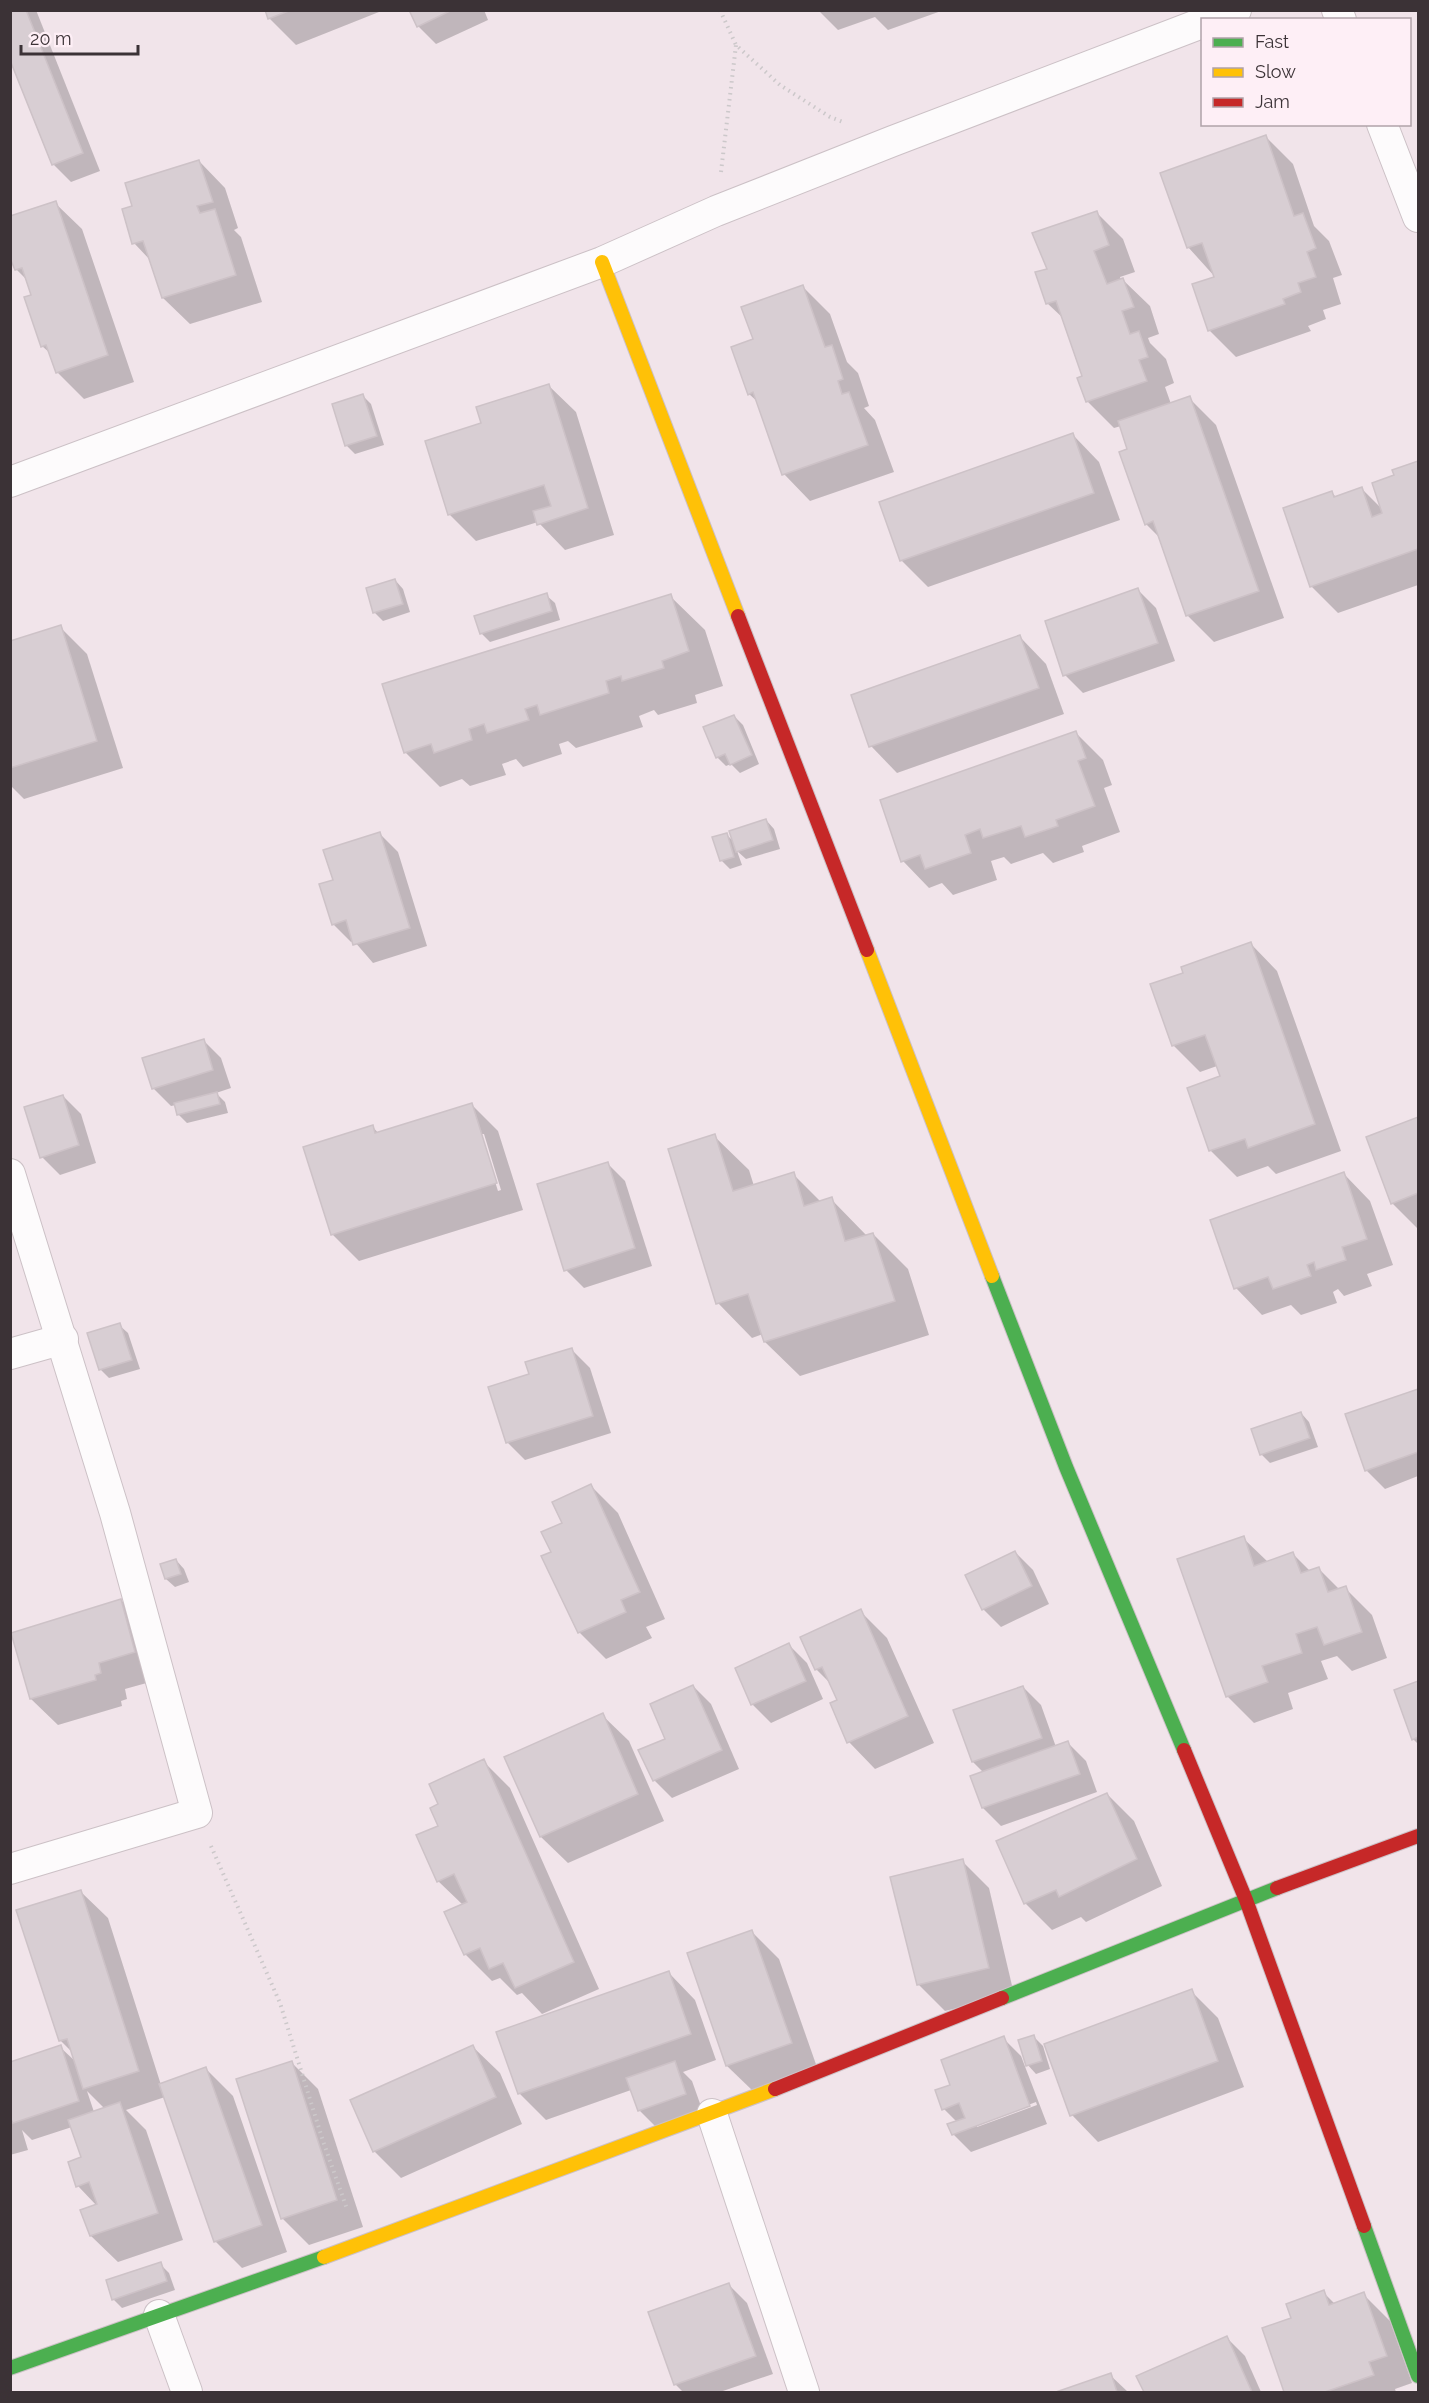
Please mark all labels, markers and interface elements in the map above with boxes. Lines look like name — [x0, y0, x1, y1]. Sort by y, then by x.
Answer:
scale bar — [21, 18, 138, 56]
legend — [1201, 18, 1411, 126]
text: 20 m — [30, 28, 72, 49]
text: Fast — [1255, 31, 1289, 52]
text: Slow — [1255, 61, 1296, 82]
text: Jam — [1255, 91, 1290, 112]

